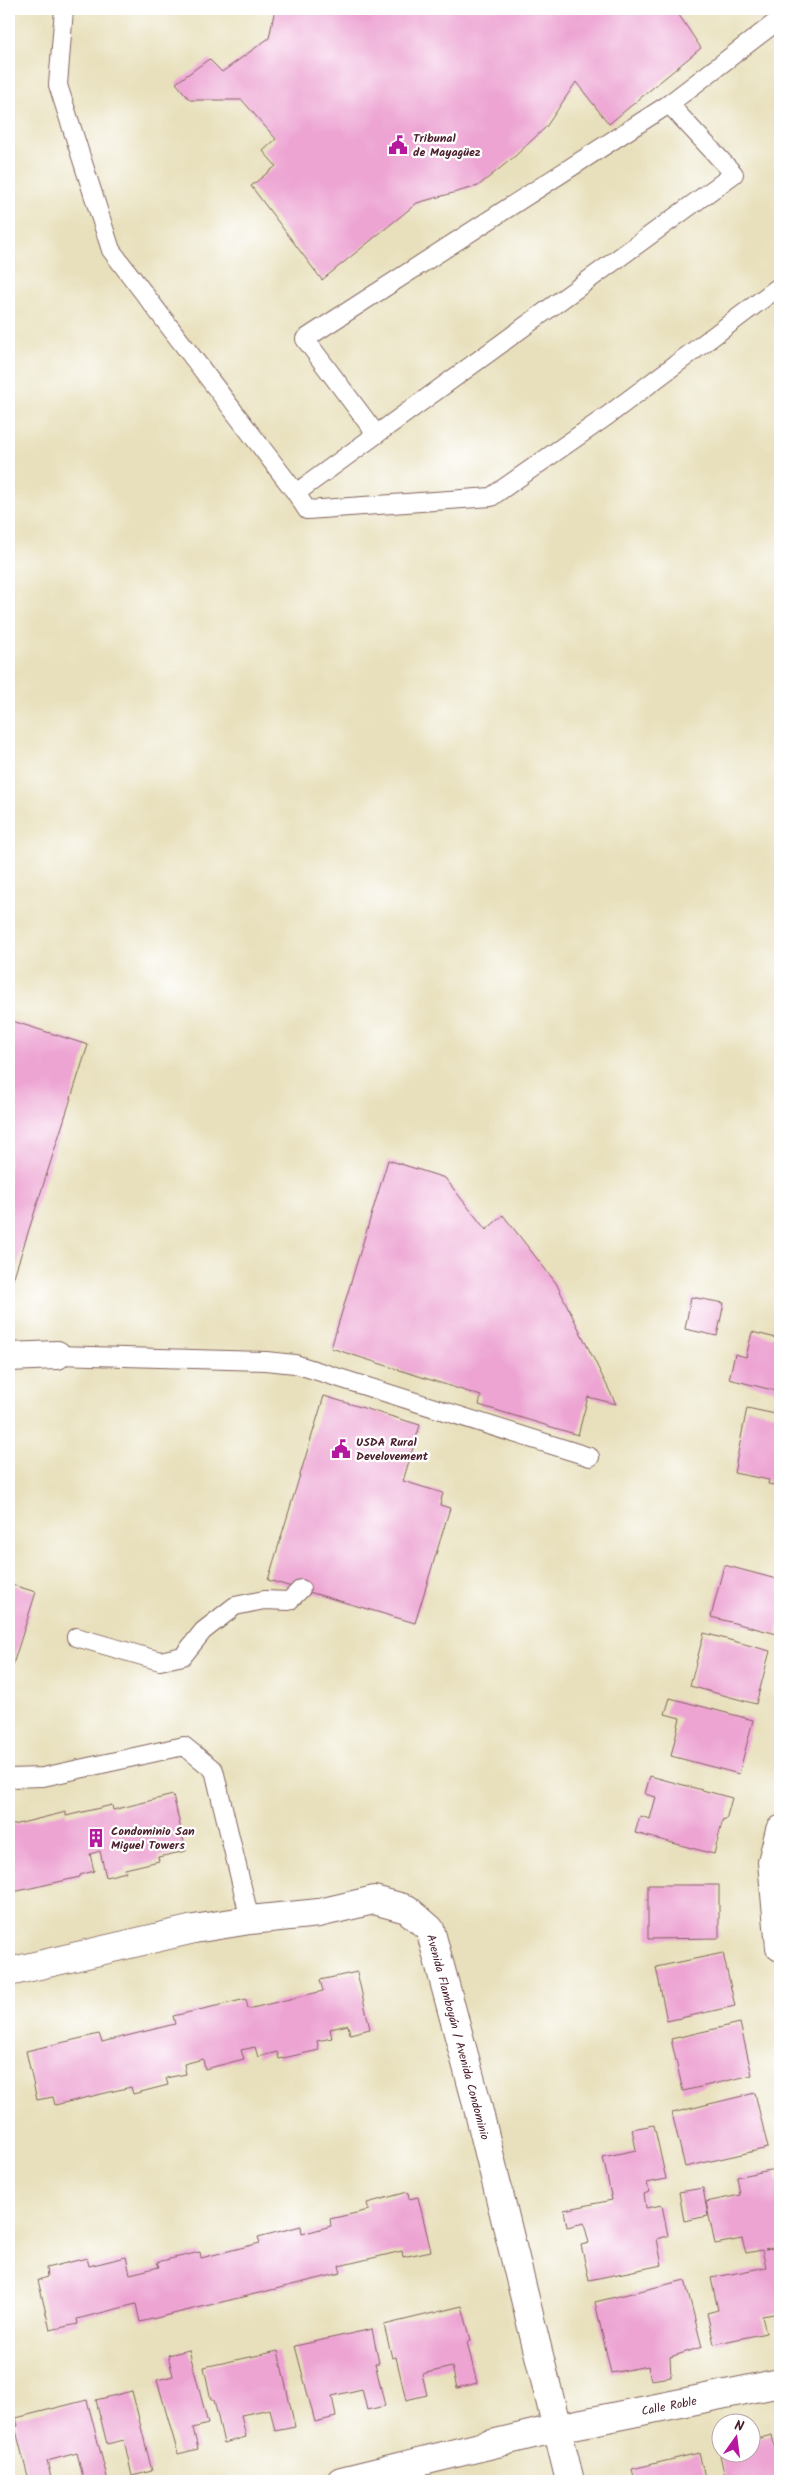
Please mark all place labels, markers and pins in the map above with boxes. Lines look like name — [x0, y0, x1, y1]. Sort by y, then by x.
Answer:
place label: Tribunal de Mayagüez — [413, 129, 481, 162]
public building icon: Tribunal de Mayagüez — [387, 134, 409, 156]
place label: USDA Rural Develovement — [356, 1433, 429, 1466]
public building icon: USDA Rural Develovement — [330, 1438, 352, 1460]
place label: Condominio San Miguel Towers — [111, 1822, 195, 1855]
building icon: Condominio San Miguel Towers — [85, 1827, 107, 1849]

